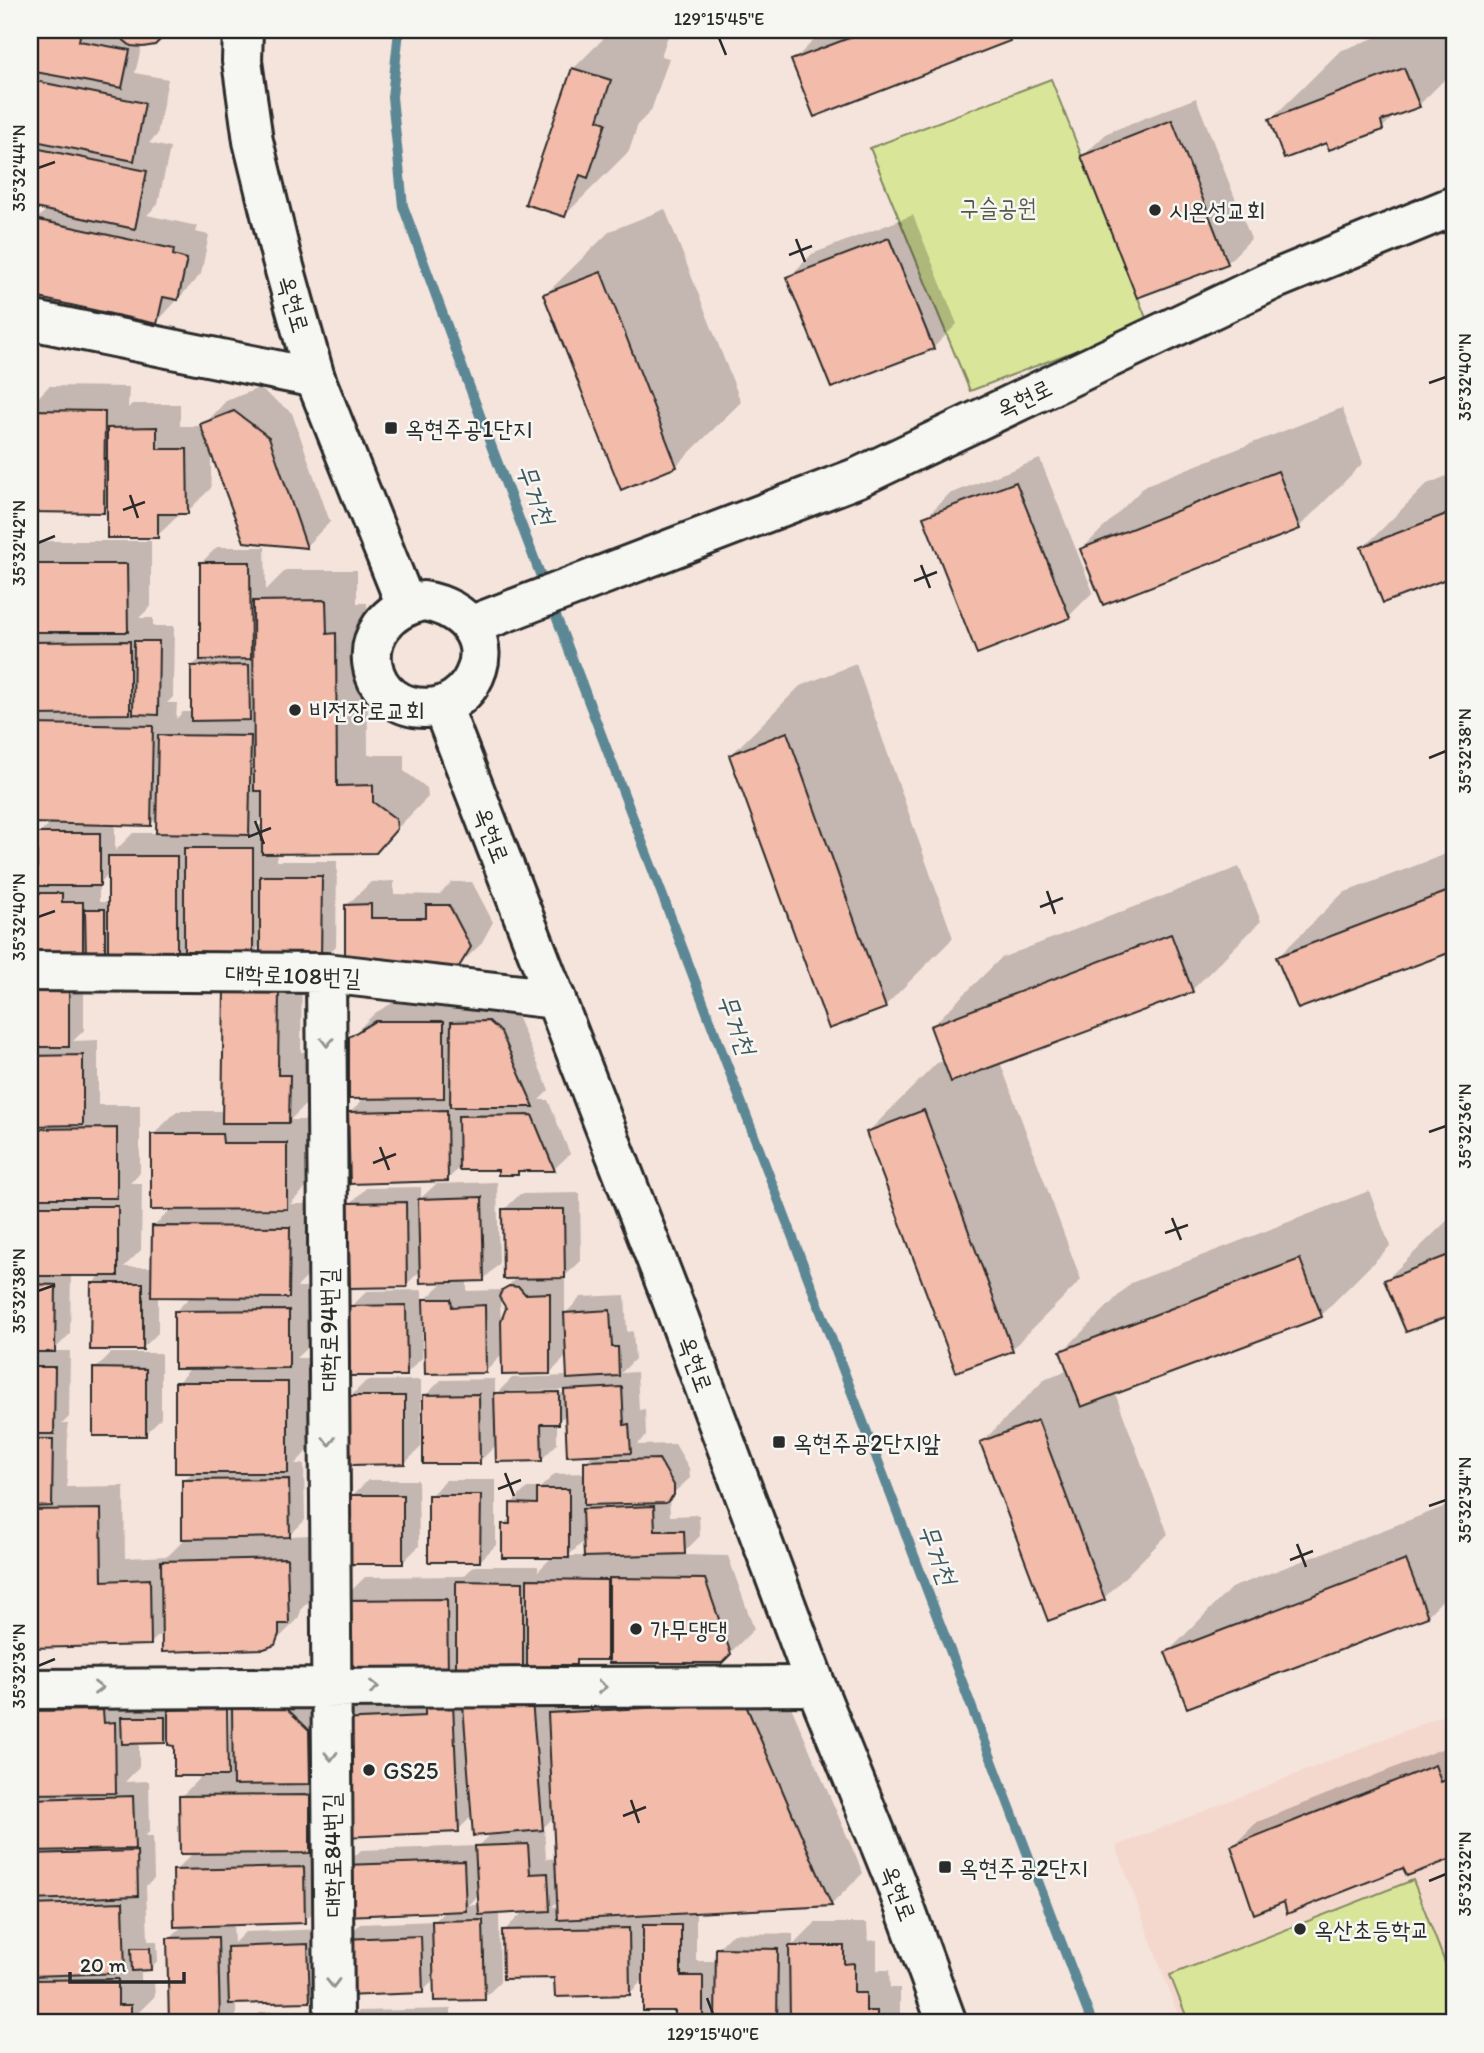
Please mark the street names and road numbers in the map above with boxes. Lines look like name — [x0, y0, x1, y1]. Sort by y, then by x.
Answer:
street label: 옥현로 — [272, 272, 316, 336]
street label: 옥현로 — [992, 372, 1056, 424]
street label: 옥현로 — [468, 803, 516, 867]
street label: 대학로108번길 — [225, 958, 361, 992]
street label: 대학로94번길 — [314, 1268, 343, 1392]
street label: 옥현로 — [672, 1332, 720, 1396]
street label: 대학로84번길 — [316, 1793, 348, 1917]
street label: 옥현로 — [875, 1861, 923, 1925]

